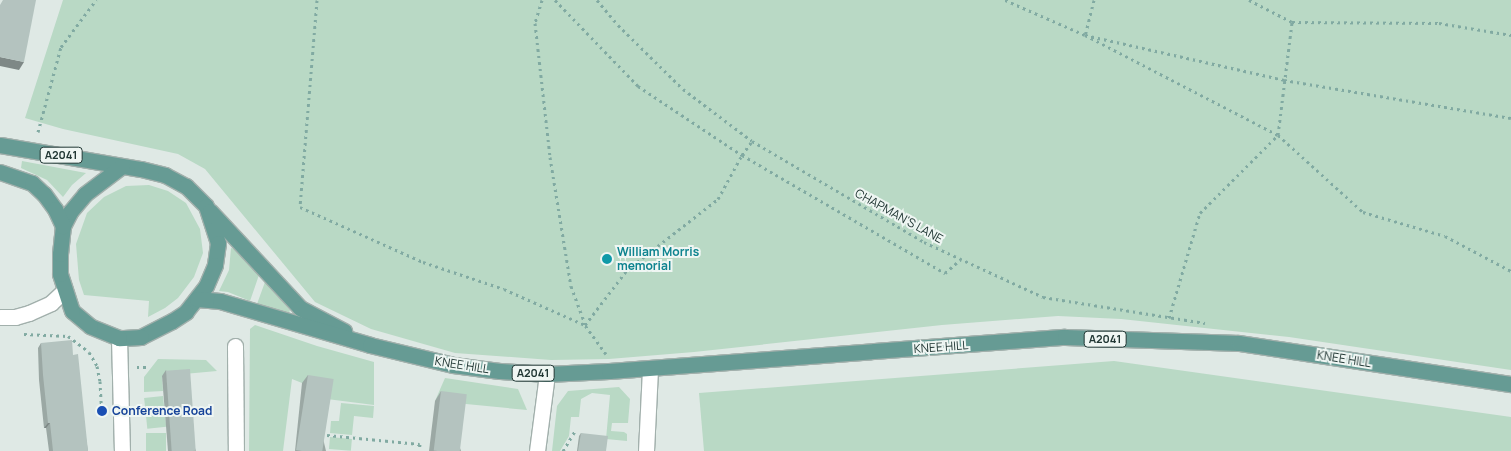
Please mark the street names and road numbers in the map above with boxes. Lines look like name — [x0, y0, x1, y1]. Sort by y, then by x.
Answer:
road number: A2041 — [38, 146, 84, 164]
street label: CHAPMAN'S LANE — [852, 186, 946, 246]
road number: A2041 — [1082, 330, 1128, 348]
street label: KNEE HILL — [913, 338, 969, 356]
street label: KNEE HILL — [1316, 348, 1372, 370]
street label: KNEE HILL — [434, 354, 490, 376]
road number: A2041 — [510, 364, 556, 382]

